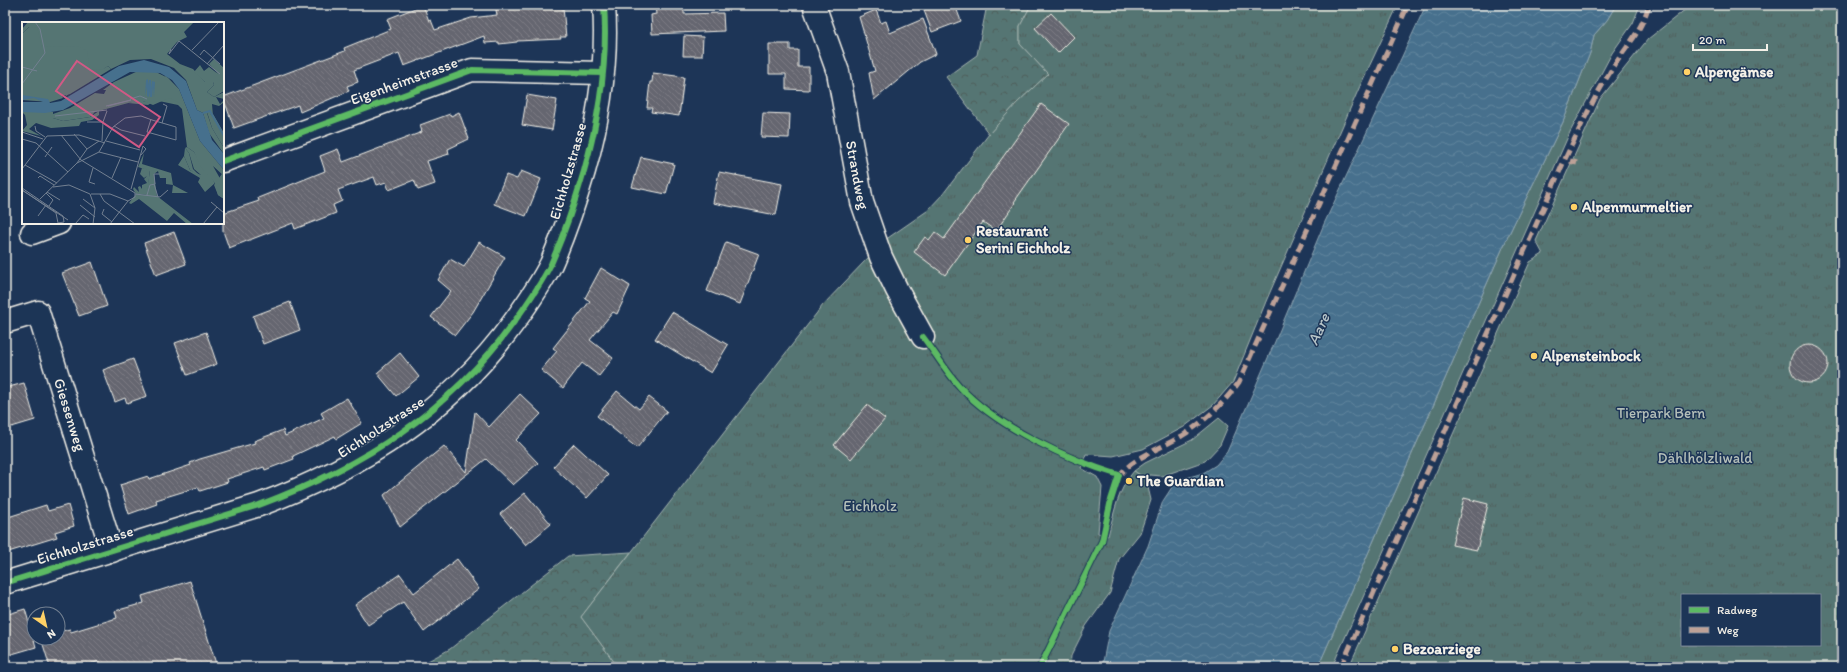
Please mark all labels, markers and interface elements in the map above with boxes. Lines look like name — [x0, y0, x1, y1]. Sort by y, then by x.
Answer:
inset map — [22, 22, 224, 224]
scale bar — [1693, 26, 1767, 52]
text: 20 m — [1699, 33, 1726, 47]
street label: Eigenheimstrasse — [348, 53, 460, 109]
place label: Alpengämse — [1694, 63, 1773, 82]
marker: Alpengämse — [1682, 67, 1692, 77]
street label: Eichholzstrasse — [546, 121, 590, 221]
street label: Strandweg — [842, 139, 873, 212]
place label: Alpenmurmeltier — [1581, 198, 1693, 217]
marker: Alpenmurmeltier — [1569, 202, 1579, 212]
place label: Restaurant Serini Eichholz — [976, 222, 1071, 257]
marker: Restaurant Serini Eichholz — [963, 235, 973, 245]
water label: Aare — [1303, 309, 1334, 348]
place label: Alpensteinbock — [1541, 347, 1641, 366]
marker: Alpensteinbock — [1529, 351, 1539, 361]
street label: Giessenweg — [50, 376, 90, 454]
street label: Eichholzstrasse — [334, 392, 428, 462]
park label: Tierpark Bern — [1617, 404, 1706, 422]
park label: Dählhölzliwald — [1658, 449, 1752, 467]
place label: The Guardian — [1136, 472, 1224, 490]
marker: The Guardian — [1124, 476, 1134, 486]
park label: Eichholz — [843, 497, 897, 515]
street label: Eichholzstrasse — [35, 522, 135, 568]
legend — [1681, 594, 1821, 646]
text: Radweg — [1717, 603, 1758, 617]
north arrow — [26, 606, 66, 646]
text: Weg — [1717, 623, 1740, 637]
text: N — [45, 626, 58, 641]
place label: Bezoarziege — [1403, 640, 1481, 659]
marker: Bezoarziege — [1390, 644, 1400, 654]

